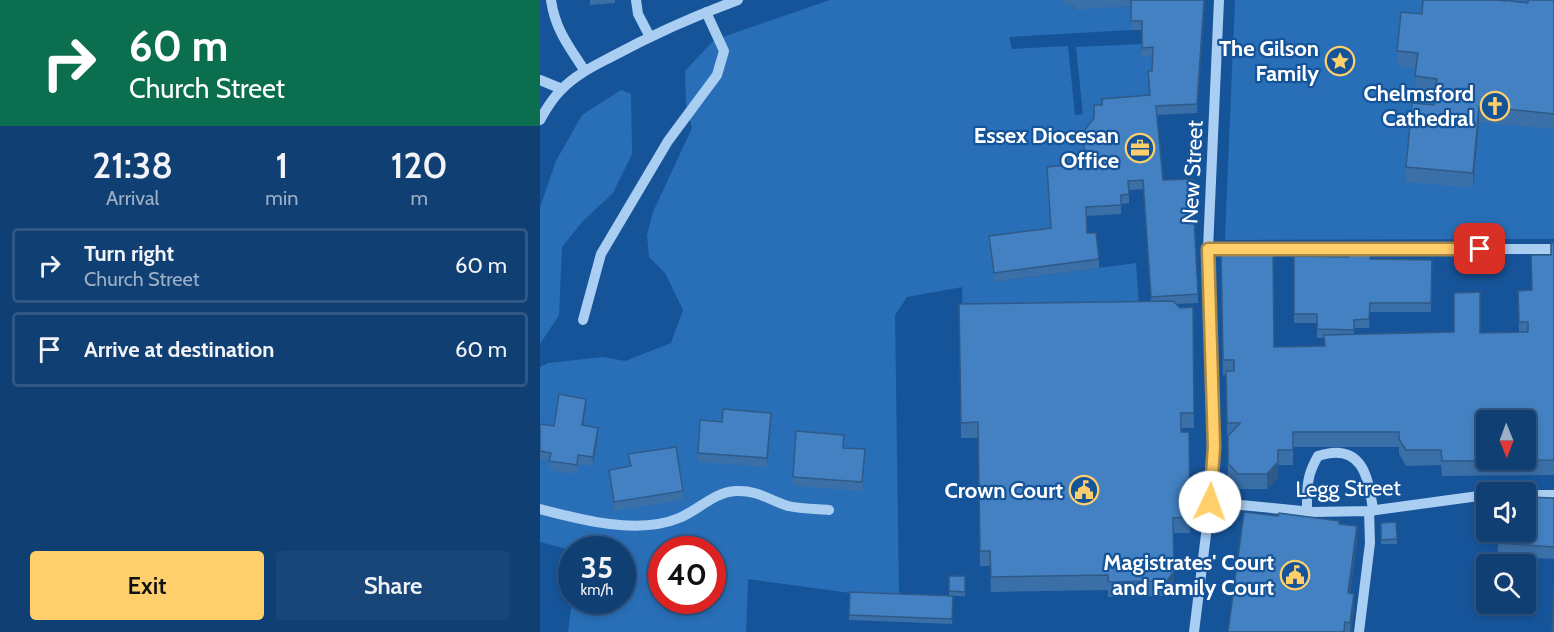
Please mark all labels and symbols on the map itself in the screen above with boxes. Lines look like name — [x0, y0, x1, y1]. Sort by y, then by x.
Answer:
place label: The Gilson Family — [1219, 35, 1319, 87]
place icon: The Gilson Family — [1324, 45, 1356, 77]
place label: Chelmsford Cathedral — [1363, 80, 1474, 132]
church icon: Chelmsford Cathedral — [1479, 90, 1511, 122]
street label: New Street — [1176, 119, 1209, 225]
place label: Essex Diocesan Office — [974, 122, 1119, 174]
office icon: Essex Diocesan Office — [1124, 132, 1156, 164]
pin — [1454, 223, 1505, 274]
north arrow — [1476, 410, 1536, 470]
position arrow — [1178, 470, 1242, 534]
public building icon: Crown Court — [1068, 474, 1100, 506]
street label: Legg Street — [1295, 474, 1402, 503]
place label: Crown Court — [944, 477, 1063, 504]
speed limit sign: 40 — [648, 536, 726, 614]
place label: Magistrates' Court and Family Court — [1103, 549, 1274, 601]
public building icon: Magistrates' Court and Family Court — [1279, 559, 1311, 591]

